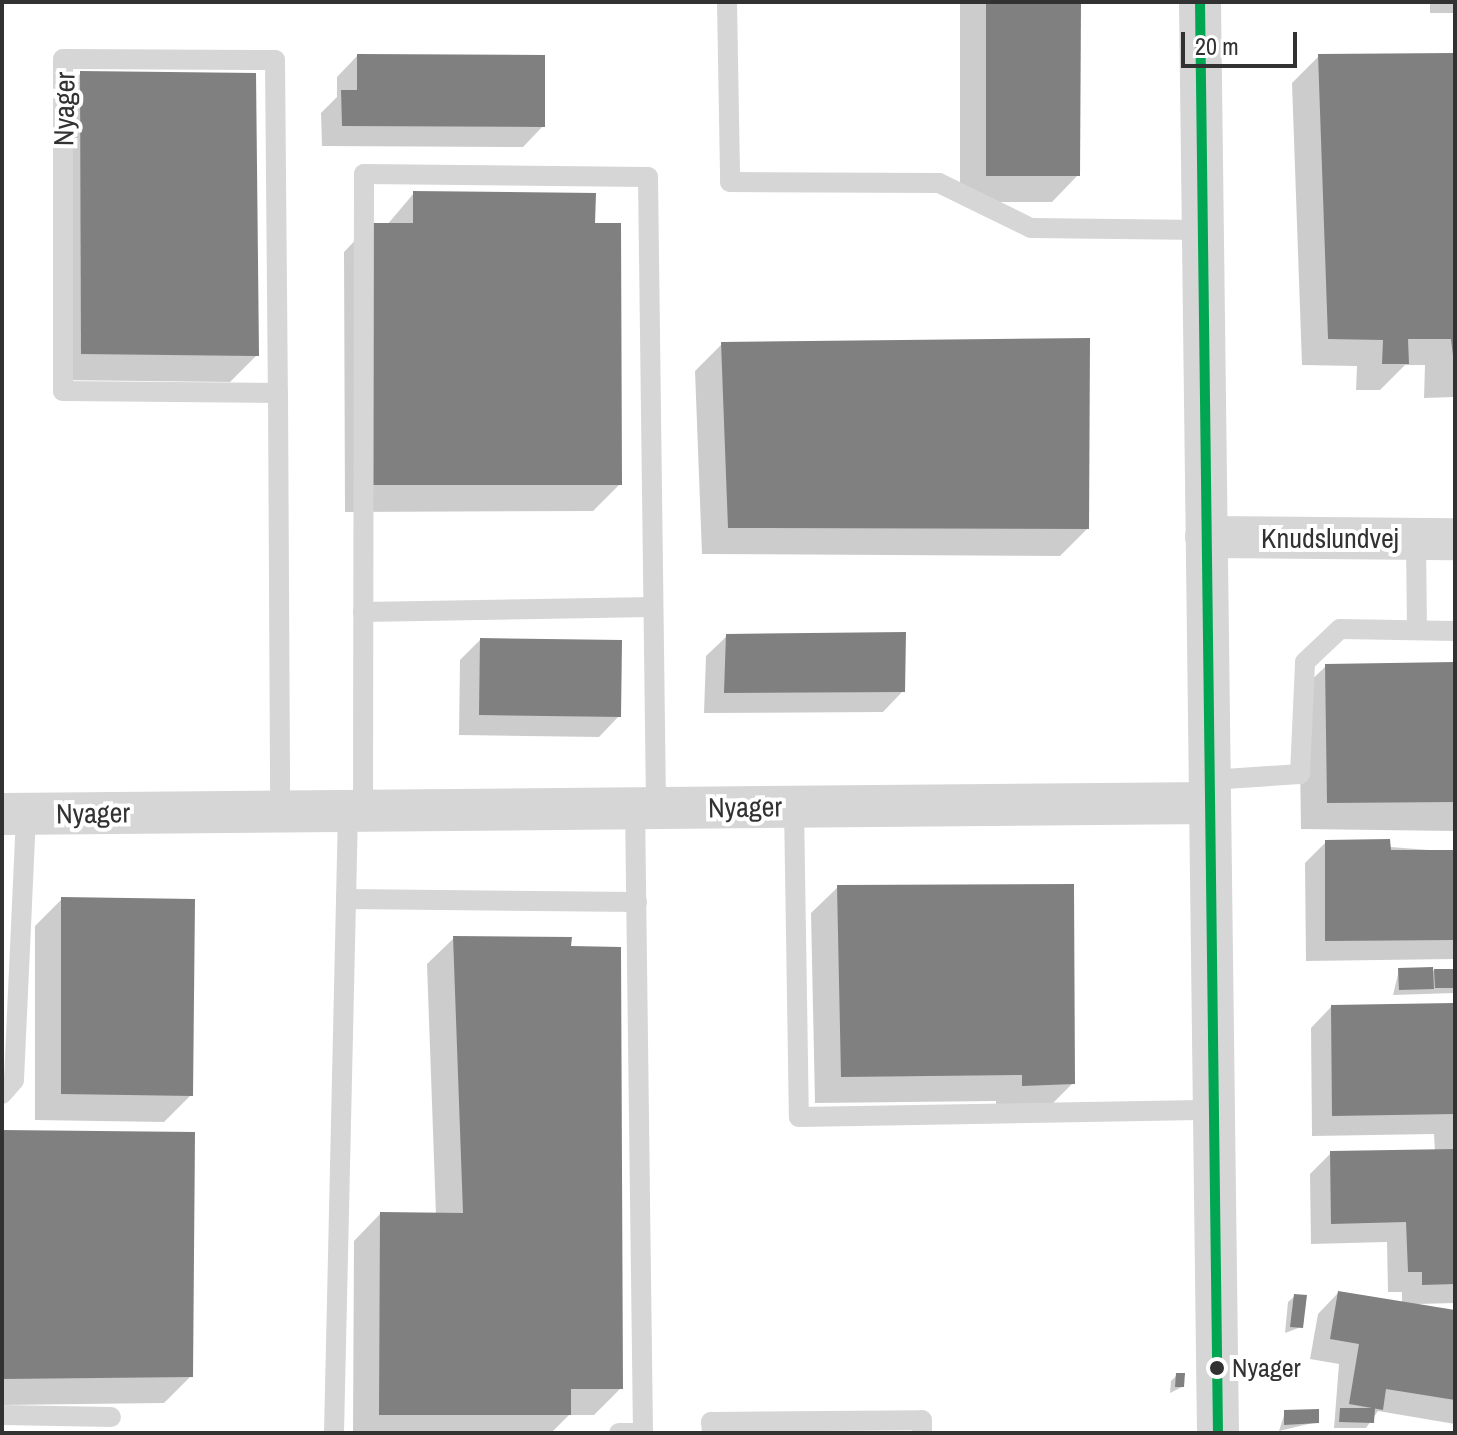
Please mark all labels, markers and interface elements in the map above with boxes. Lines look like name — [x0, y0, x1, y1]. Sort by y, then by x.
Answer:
scale bar — [1185, 16, 1301, 66]
text: 20 m — [1195, 30, 1239, 62]
street label: Nyager — [47, 72, 81, 146]
street label: Knudslundvej — [1261, 521, 1399, 555]
street label: Nyager — [708, 790, 782, 824]
street label: Nyager — [56, 796, 130, 830]
place label: Nyager — [1232, 1352, 1301, 1384]
marker: Nyager — [1209, 1360, 1225, 1376]

